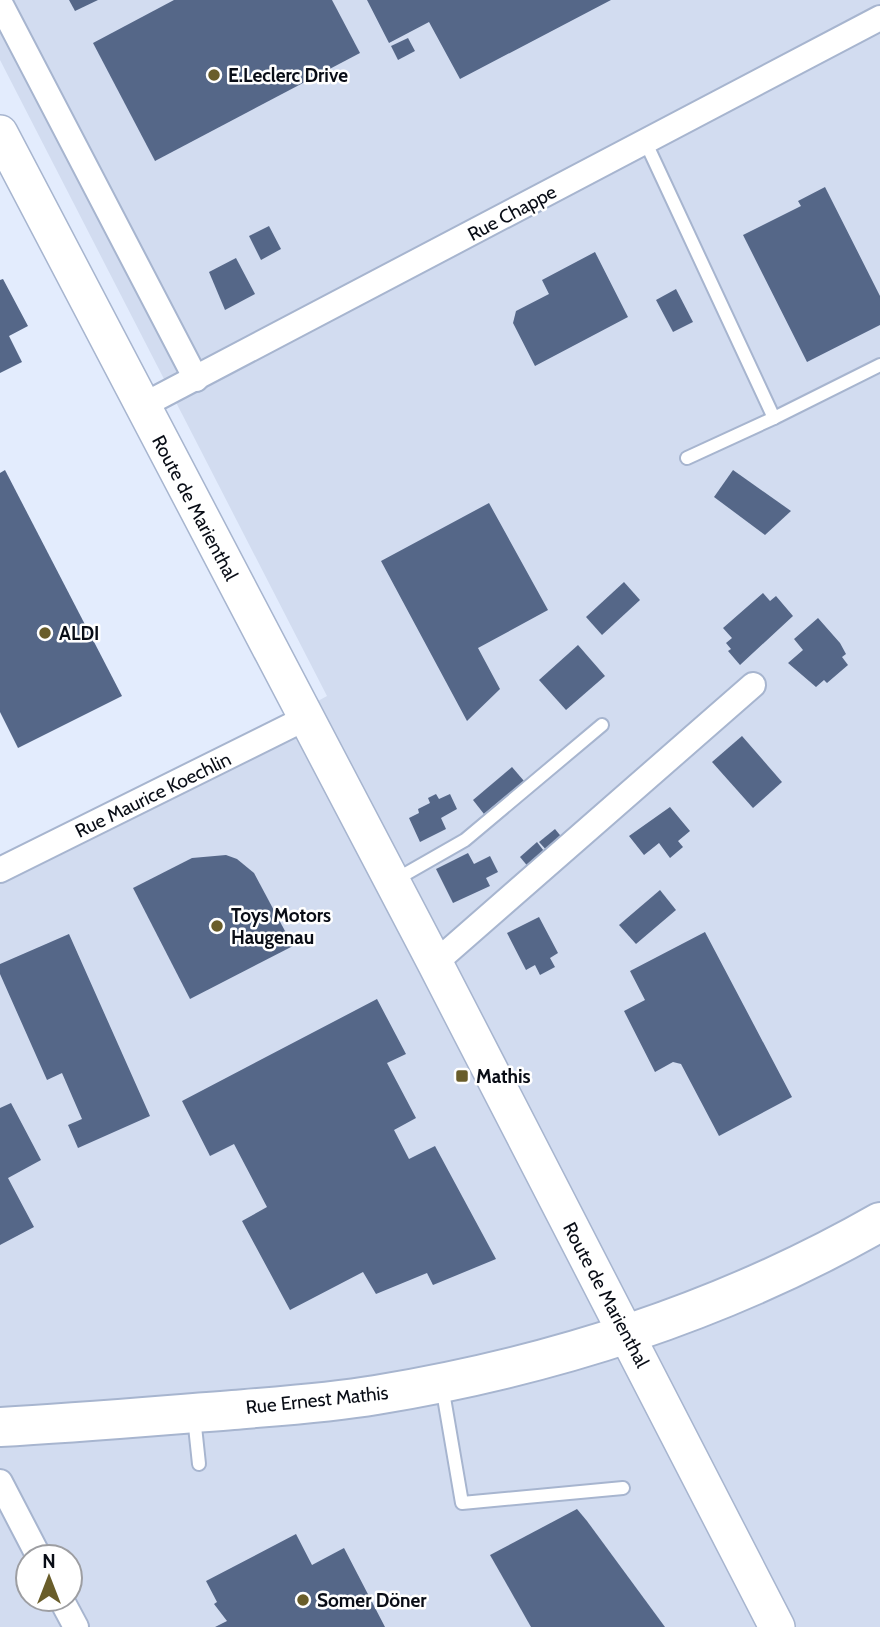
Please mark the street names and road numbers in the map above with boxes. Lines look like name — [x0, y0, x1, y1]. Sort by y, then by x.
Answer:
street label: Rue Chappe — [464, 180, 561, 246]
street label: Route de Marienthal — [147, 431, 243, 585]
street label: Rue Maurice Koechlin — [71, 747, 235, 843]
street label: Route de Marienthal — [558, 1218, 654, 1372]
street label: Rue Ernest Mathis — [245, 1381, 390, 1419]

